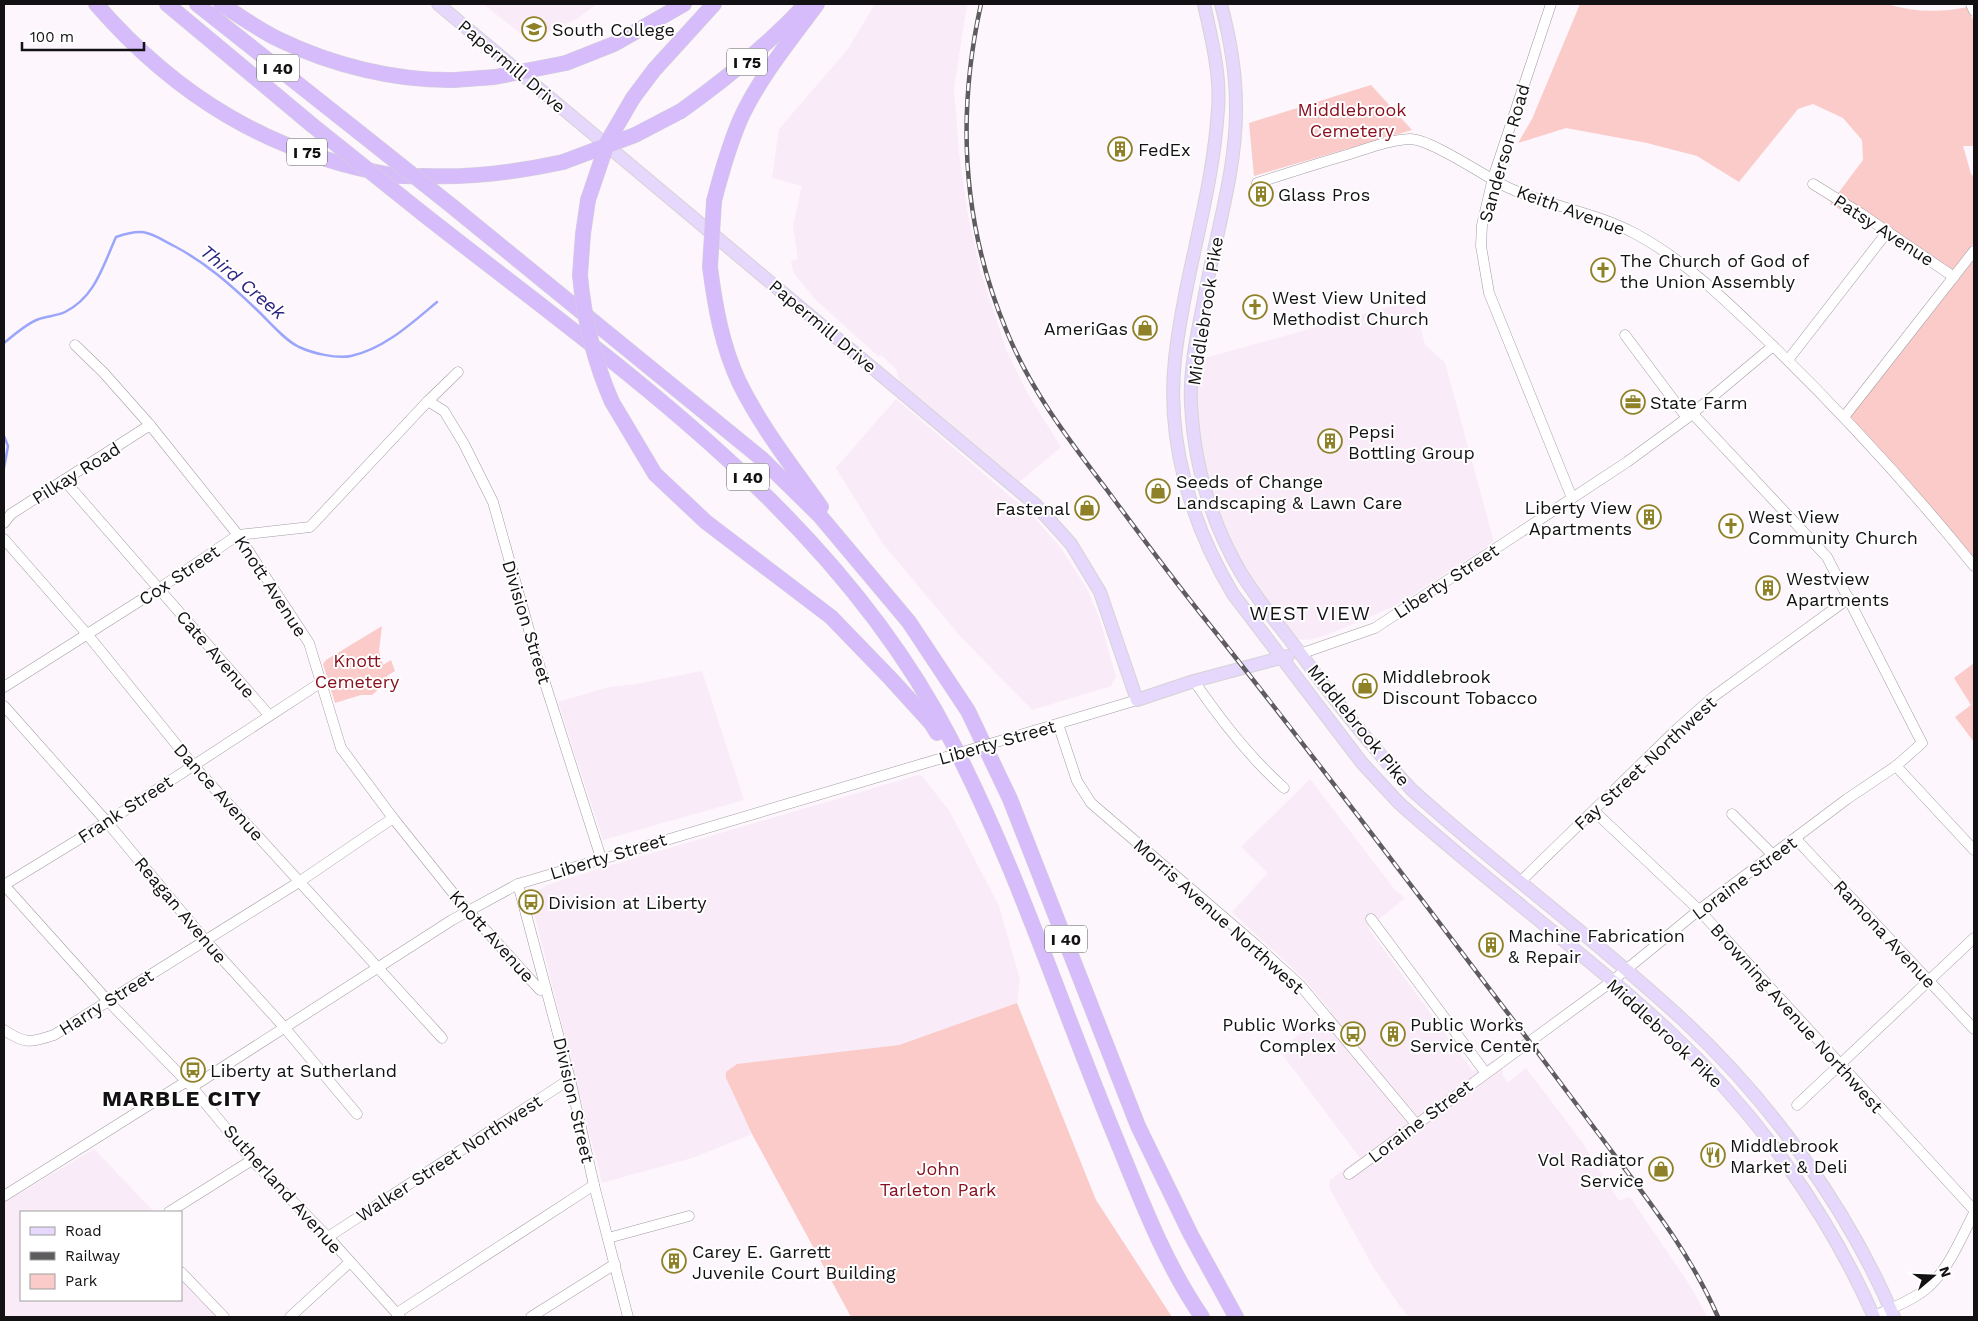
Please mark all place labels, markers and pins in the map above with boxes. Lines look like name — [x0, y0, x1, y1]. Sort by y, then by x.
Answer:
school or university icon: South College — [521, 16, 547, 42]
place label: South College — [552, 19, 675, 40]
building icon: FedEx — [1107, 136, 1133, 162]
place label: FedEx — [1138, 139, 1191, 160]
building icon: Glass Pros — [1248, 181, 1274, 207]
place label: Glass Pros — [1278, 184, 1370, 205]
place label: The Church of God of the Union Assembly — [1620, 250, 1809, 292]
church icon: The Church of God of the Union Assembly — [1590, 257, 1616, 283]
place label: West View United Methodist Church — [1272, 287, 1429, 329]
church icon: West View United Methodist Church — [1242, 294, 1268, 320]
shop icon: AmeriGas — [1132, 315, 1158, 341]
place label: AmeriGas — [1044, 318, 1128, 339]
office icon: State Farm — [1620, 389, 1646, 415]
place label: State Farm — [1650, 392, 1748, 413]
place label: Pepsi Bottling Group — [1348, 421, 1475, 463]
building icon: Pepsi Bottling Group — [1317, 428, 1343, 454]
place label: Seeds of Change Landscaping & Lawn Care — [1176, 471, 1402, 513]
shop icon: Seeds of Change Landscaping & Lawn Care — [1145, 478, 1171, 504]
shop icon: Fastenal — [1074, 495, 1100, 521]
place label: Liberty View Apartments — [1524, 497, 1632, 539]
place label: Fastenal — [995, 498, 1070, 519]
building icon: Liberty View Apartments — [1636, 504, 1662, 530]
place label: West View Community Church — [1748, 506, 1918, 548]
church icon: West View Community Church — [1718, 513, 1744, 539]
place label: Westview Apartments — [1786, 568, 1889, 610]
building icon: Westview Apartments — [1755, 575, 1781, 601]
place label: Middlebrook Discount Tobacco — [1382, 666, 1537, 708]
shop icon: Middlebrook Discount Tobacco — [1352, 673, 1378, 699]
bus stop icon: Division at Liberty — [518, 889, 544, 915]
place label: Division at Liberty — [548, 892, 707, 913]
place label: Machine Fabrication & Repair — [1508, 925, 1685, 967]
building icon: Machine Fabrication & Repair — [1478, 932, 1504, 958]
place label: Public Works Complex — [1222, 1014, 1336, 1056]
place label: Public Works Service Center — [1410, 1014, 1539, 1056]
bus stop icon: Public Works Complex — [1340, 1021, 1366, 1047]
building icon: Public Works Service Center — [1380, 1021, 1406, 1047]
bus stop icon: Liberty at Sutherland — [180, 1057, 206, 1083]
place label: Liberty at Sutherland — [210, 1060, 397, 1081]
place label: Middlebrook Market & Deli — [1730, 1135, 1848, 1177]
restaurant icon: Middlebrook Market & Deli — [1700, 1142, 1726, 1168]
place label: Vol Radiator Service — [1538, 1149, 1644, 1191]
shop icon: Vol Radiator Service — [1648, 1156, 1674, 1182]
place label: Carey E. Garrett Juvenile Court Building — [692, 1241, 896, 1283]
building icon: Carey E. Garrett Juvenile Court Building — [661, 1248, 687, 1274]

